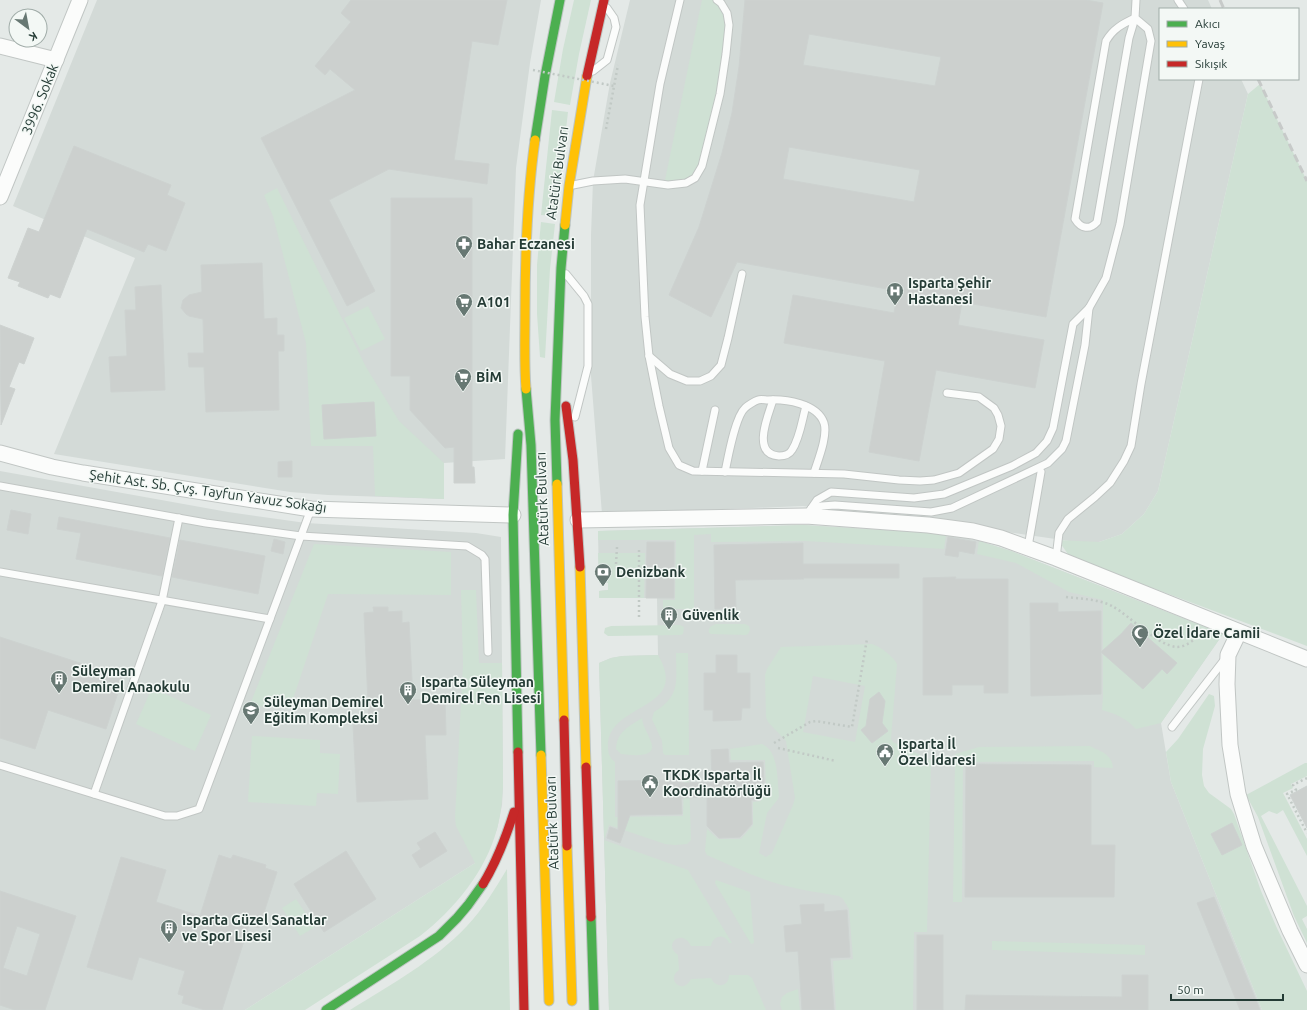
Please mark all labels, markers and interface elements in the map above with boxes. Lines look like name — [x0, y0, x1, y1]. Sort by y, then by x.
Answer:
north arrow — [8, 8, 48, 48]
legend — [1159, 8, 1299, 80]
text: Akıcı — [1195, 17, 1220, 30]
text: K — [26, 29, 40, 44]
text: Yavaş — [1195, 37, 1225, 50]
text: Sıkışık — [1195, 57, 1227, 70]
street label: 3996. Sokak — [19, 61, 61, 137]
street label: Atatürk Bulvarı — [543, 125, 571, 221]
pharmacy icon: Bahar Eczanesi — [454, 234, 474, 259]
place label: Bahar Eczanesi — [477, 236, 575, 252]
place label: Isparta Şehir Hastanesi — [908, 275, 991, 307]
hospital icon: Isparta Şehir Hastanesi — [885, 281, 905, 306]
supermarket icon: A101 — [454, 292, 474, 317]
place label: A101 — [477, 294, 511, 310]
supermarket icon: BİM — [453, 367, 473, 392]
place label: BİM — [476, 368, 502, 385]
street label: Atatürk Bulvarı — [532, 452, 552, 546]
street label: Şehit Ast. Sb. Çvş. Tayfun Yavuz Sokağı — [88, 466, 328, 516]
bank icon: Denizbank — [593, 562, 613, 587]
place label: Denizbank — [616, 564, 685, 580]
building icon: Güvenlik — [659, 605, 679, 630]
place label: Güvenlik — [682, 607, 739, 623]
mosque icon: Özel İdare Camii — [1130, 623, 1150, 648]
place label: Özel İdare Camii — [1153, 624, 1260, 641]
place label: Süleyman Demirel Anaokulu — [72, 663, 190, 695]
building icon: Süleyman Demirel Anaokulu — [49, 669, 69, 694]
place label: Isparta Süleyman Demirel Fen Lisesi — [421, 674, 541, 706]
building icon: Isparta Süleyman Demirel Fen Lisesi — [398, 680, 418, 705]
place label: Süleyman Demirel Eğitim Kompleksi — [264, 694, 383, 726]
school or university icon: Süleyman Demirel Eğitim Kompleksi — [241, 700, 261, 725]
place label: Isparta İl Özel İdaresi — [898, 735, 976, 768]
public building icon: Isparta İl Özel İdaresi — [875, 742, 895, 767]
place label: TKDK Isparta İl Koordinatörlüğü — [663, 766, 771, 799]
public building icon: TKDK Isparta İl Koordinatörlüğü — [640, 773, 660, 798]
street label: Atatürk Bulvarı — [542, 776, 562, 870]
place label: Isparta Güzel Sanatlar ve Spor Lisesi — [182, 912, 327, 944]
building icon: Isparta Güzel Sanatlar ve Spor Lisesi — [159, 918, 179, 943]
scale bar — [1171, 976, 1283, 1002]
text: 50 m — [1177, 983, 1204, 996]

